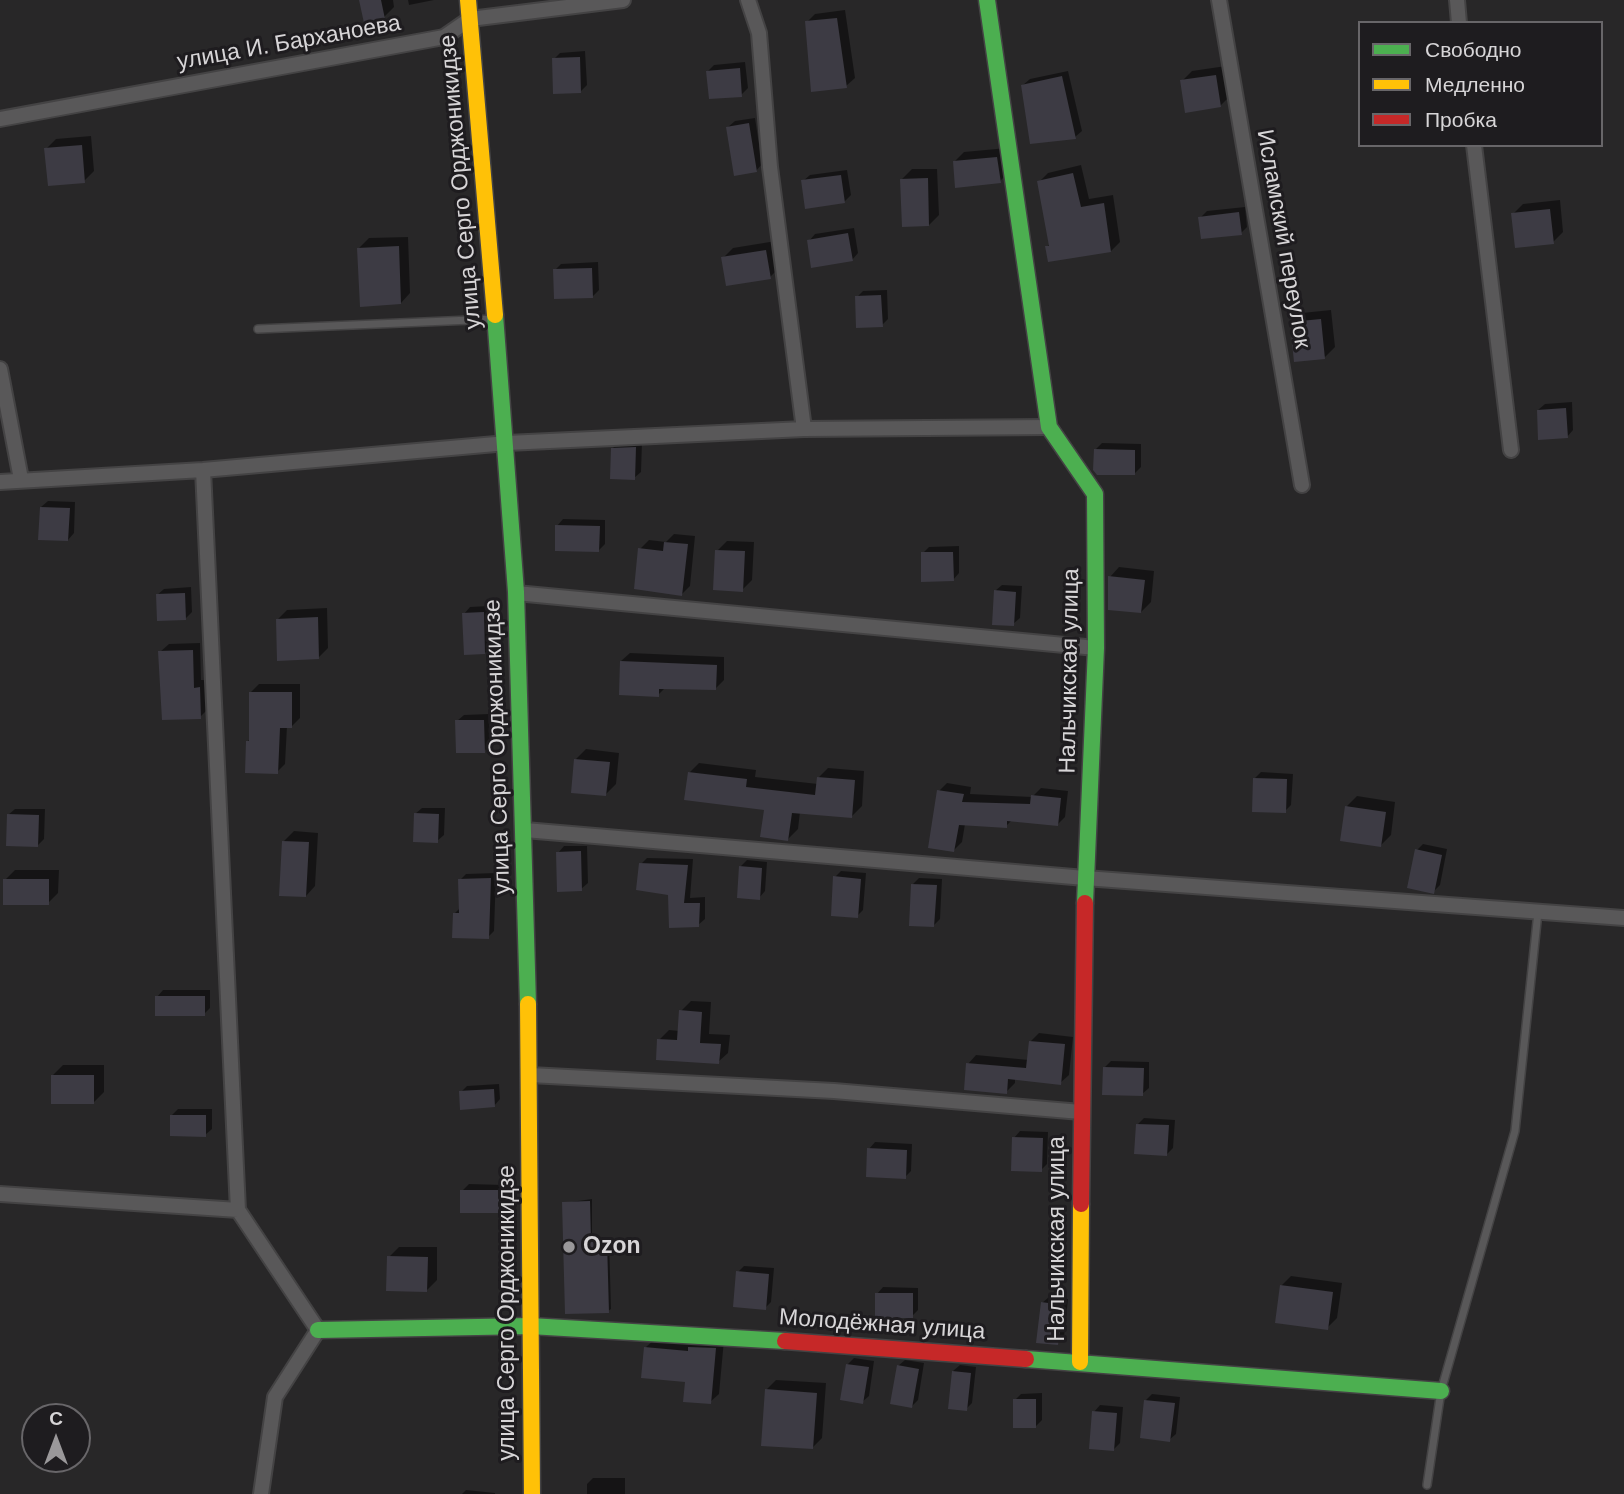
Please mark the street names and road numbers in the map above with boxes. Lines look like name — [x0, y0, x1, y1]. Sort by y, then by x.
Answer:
street label: улица И. Барханоева — [175, 10, 403, 76]
street label: улица Серго Орджоникидзе — [434, 34, 488, 330]
street label: Исламский переулок — [1250, 127, 1316, 351]
street label: Нальчикская улица — [1054, 568, 1086, 774]
street label: улица Серго Орджоникидзе — [479, 599, 517, 895]
street label: Нальчикская улица — [1044, 1136, 1072, 1342]
street label: улица Серго Орджоникидзе — [494, 1165, 522, 1461]
street label: Молодёжная улица — [778, 1304, 986, 1346]

